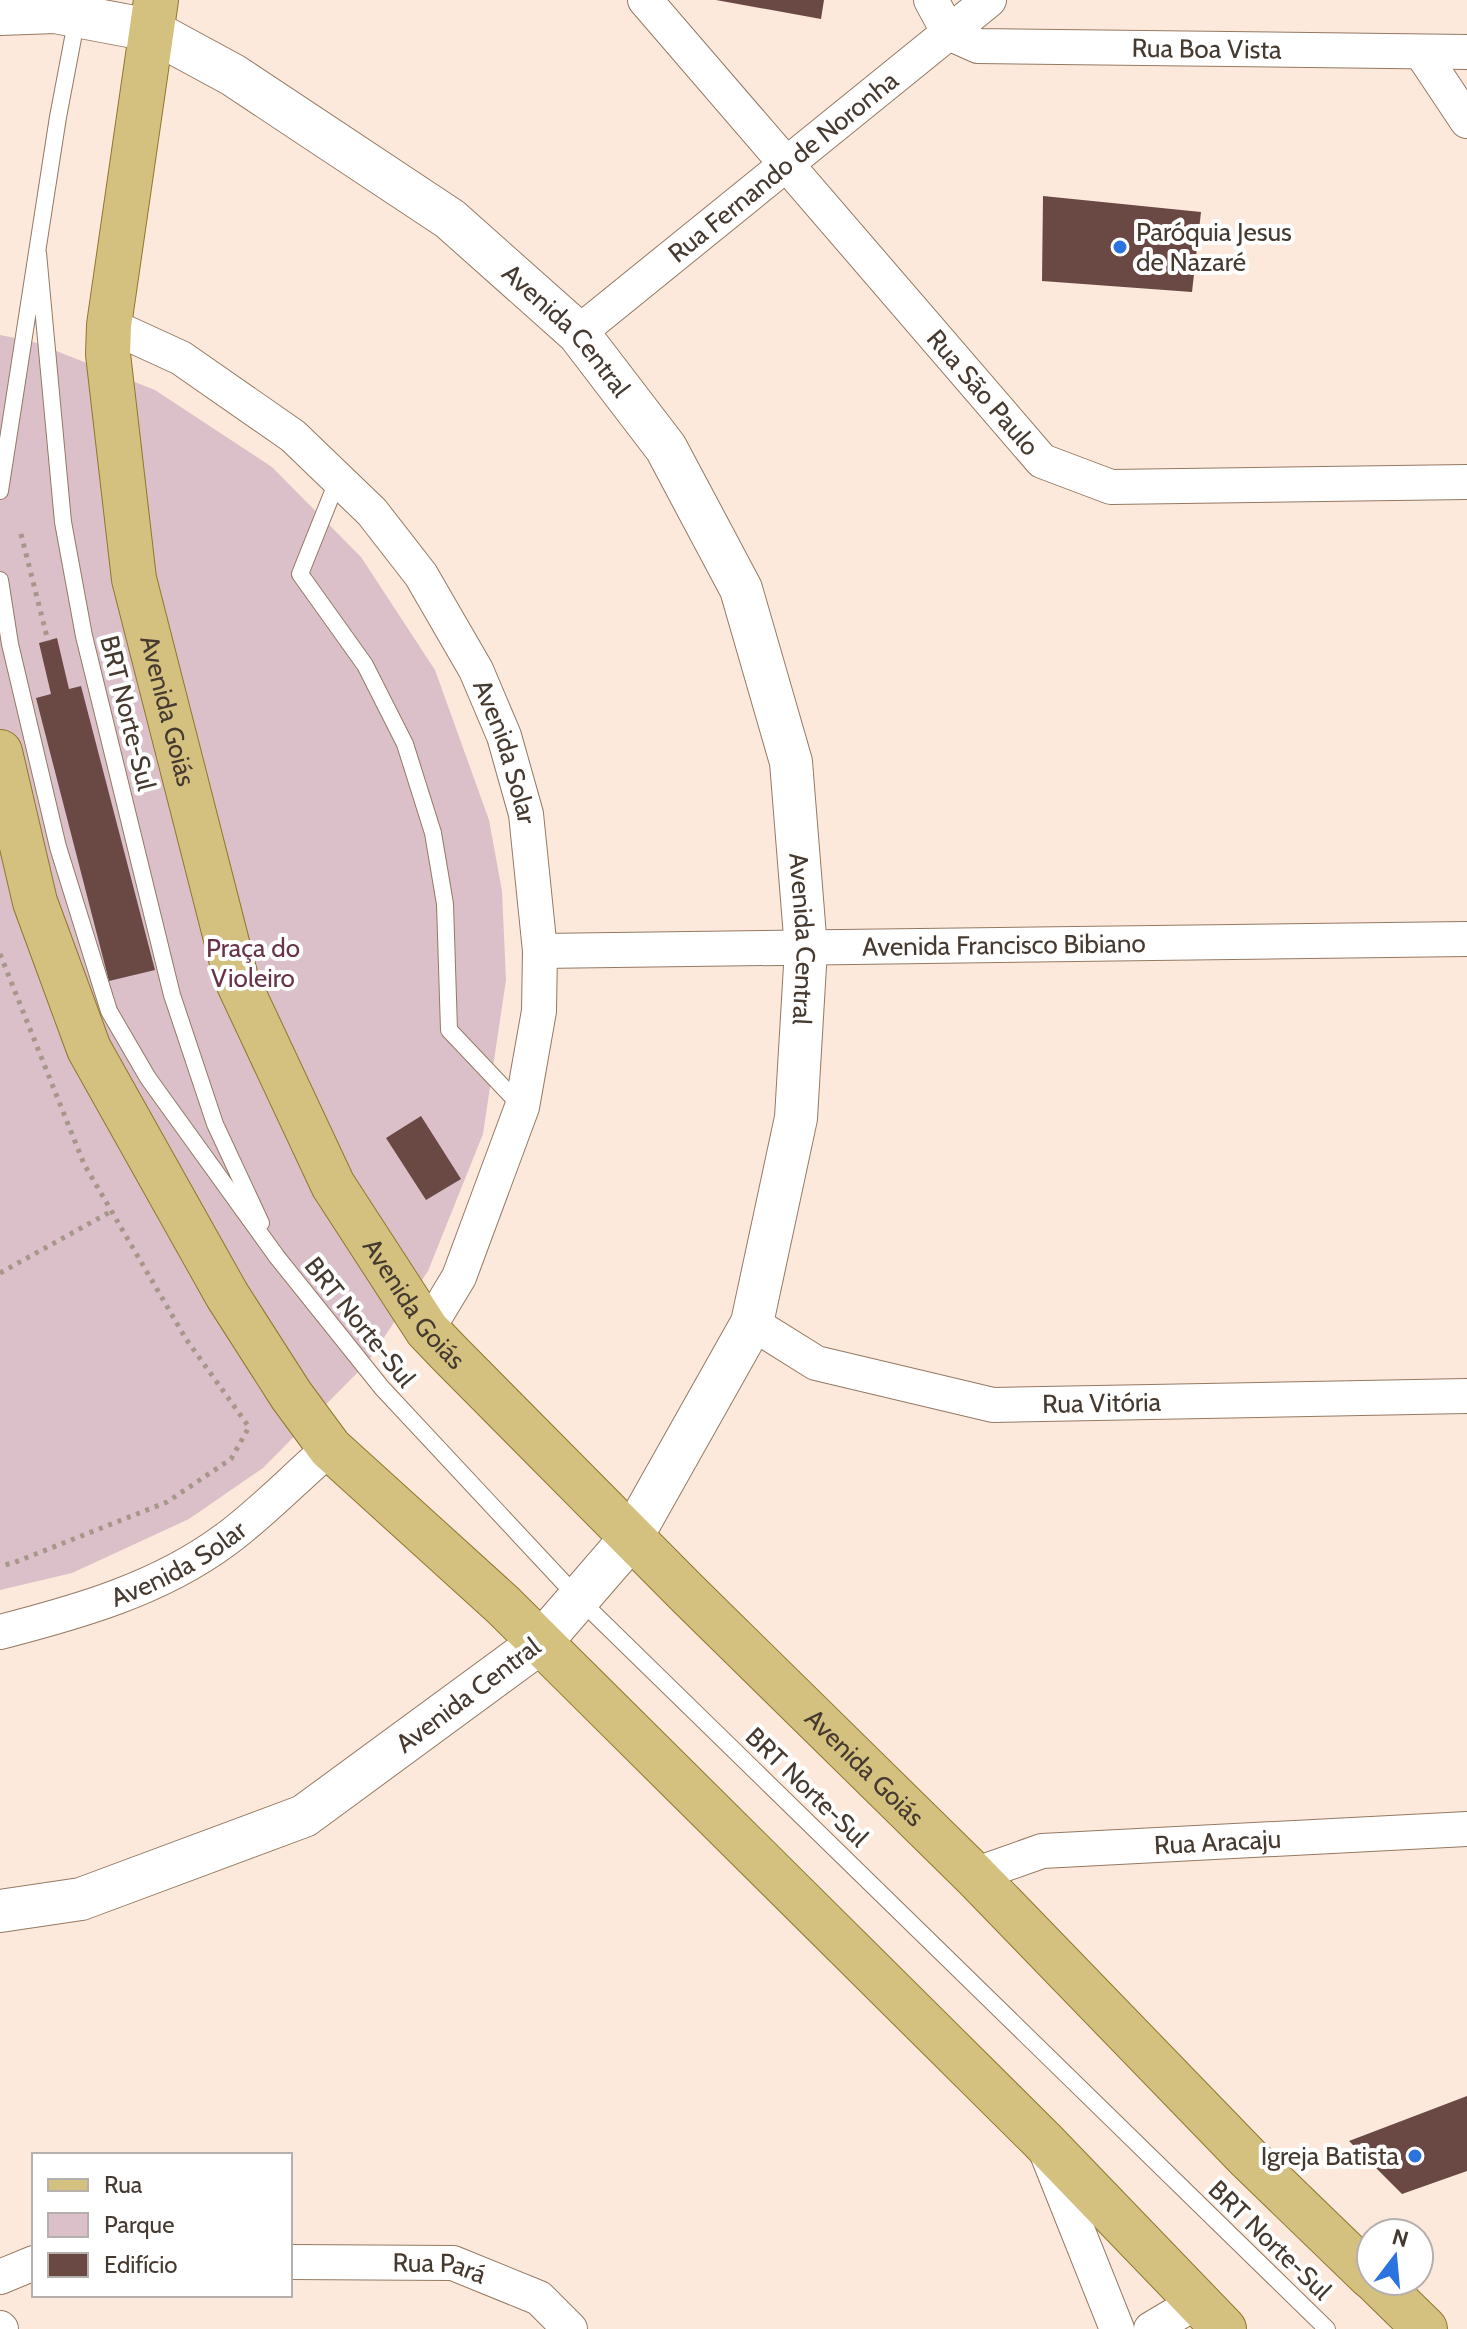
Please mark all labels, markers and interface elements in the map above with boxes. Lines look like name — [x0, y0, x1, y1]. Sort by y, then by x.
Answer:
street label: Rua Boa Vista — [1131, 32, 1282, 66]
street label: Rua Fernando de Noronha — [662, 64, 905, 269]
place label: Paróquia Jesus de Nazaré — [1136, 216, 1292, 278]
marker: Paróquia Jesus de Nazaré — [1111, 238, 1129, 256]
street label: Avenida Central — [495, 257, 637, 403]
street label: Rua São Paulo — [920, 323, 1046, 462]
street label: BRT Norte-Sul — [93, 632, 163, 794]
street label: Avenida Goiás — [133, 632, 202, 790]
street label: Avenida Solar — [466, 675, 543, 826]
street label: Avenida Central — [782, 852, 822, 1026]
street label: Avenida Francisco Bibiano — [862, 927, 1146, 963]
park label: Praça do Violeiro — [206, 932, 300, 994]
street label: Avenida Goiás — [356, 1232, 472, 1376]
street label: BRT Norte-Sul — [298, 1250, 422, 1394]
street label: Rua Vitória — [1042, 1386, 1162, 1420]
street label: Avenida Solar — [106, 1513, 253, 1614]
street label: Avenida Central — [389, 1630, 547, 1760]
street label: Avenida Goiás — [798, 1702, 931, 1833]
street label: BRT Norte-Sul — [739, 1720, 875, 1854]
street label: Rua Aracaju — [1153, 1823, 1282, 1861]
place label: Igreja Batista — [1261, 2140, 1400, 2172]
marker: Igreja Batista — [1406, 2147, 1424, 2165]
legend — [32, 2153, 292, 2297]
text: Rua — [104, 2170, 143, 2199]
street label: BRT Norte-Sul — [1202, 2173, 1338, 2307]
text: Parque — [104, 2210, 174, 2239]
north arrow — [1355, 2217, 1435, 2297]
text: N — [1389, 2223, 1412, 2253]
street label: Rua Pará — [392, 2247, 491, 2291]
text: Edifício — [104, 2250, 178, 2279]

